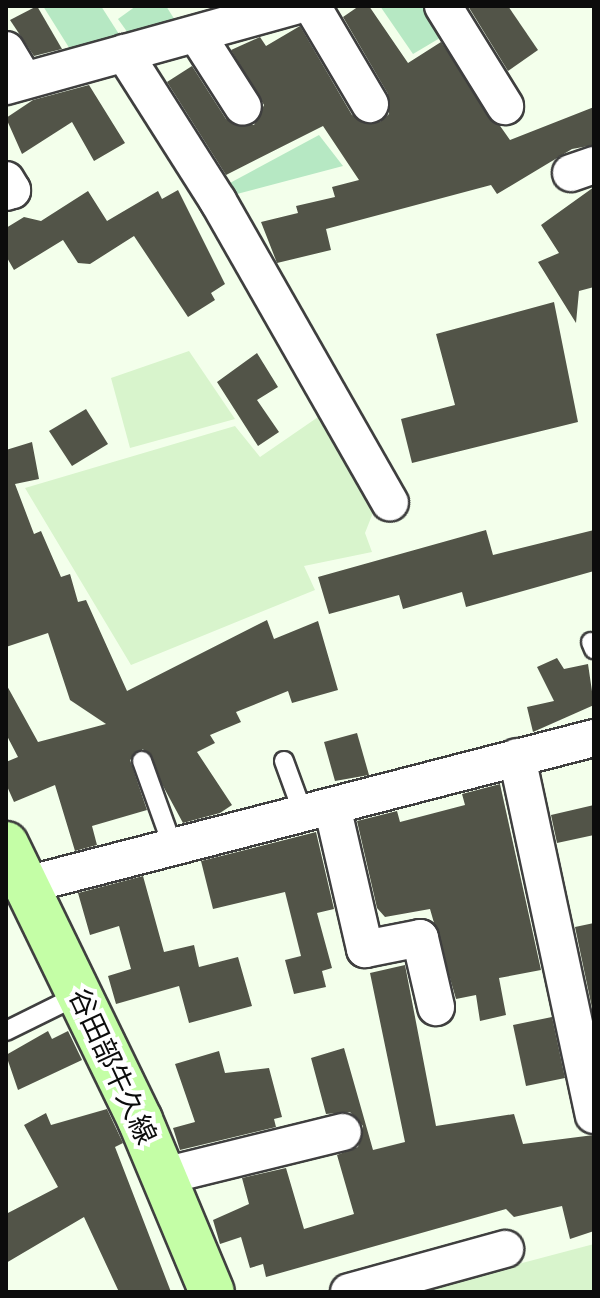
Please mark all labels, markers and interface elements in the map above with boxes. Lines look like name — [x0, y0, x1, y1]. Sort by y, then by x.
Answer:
street label: 谷田部牛久線 — [62, 983, 164, 1149]

